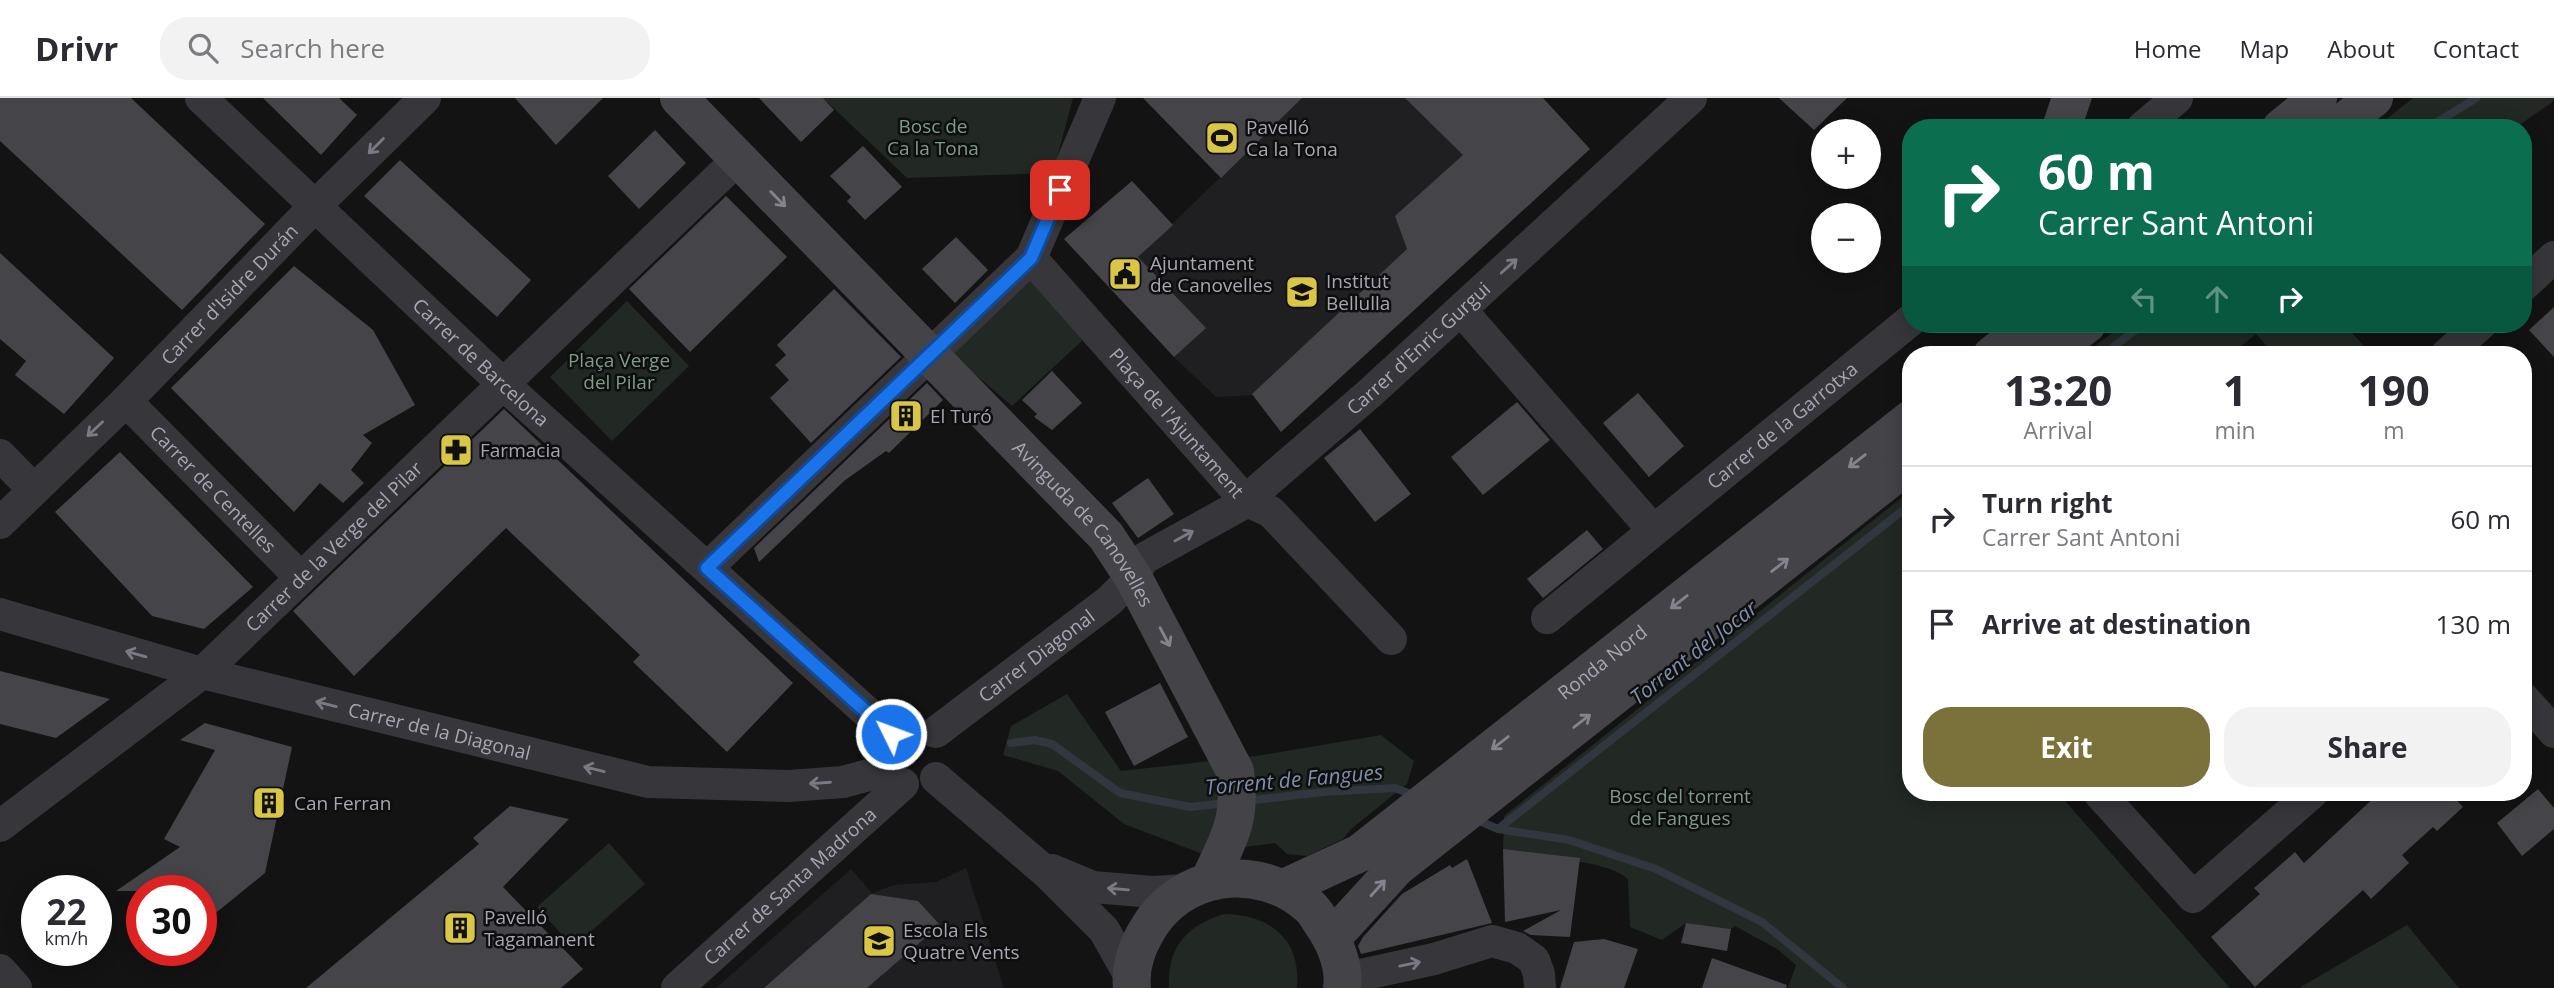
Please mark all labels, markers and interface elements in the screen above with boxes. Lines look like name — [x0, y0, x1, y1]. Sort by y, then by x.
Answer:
search box — [160, 17, 650, 80]
text: Drivr — [35, 26, 118, 71]
icon: search — [184, 29, 222, 67]
text: Search here — [240, 30, 385, 66]
text: Home — [2134, 32, 2202, 65]
text: Map — [2240, 32, 2289, 65]
text: About — [2327, 32, 2395, 65]
text: Contact — [2433, 32, 2519, 65]
park label: Bosc de Ca la Tona — [887, 113, 979, 161]
place label: Pavelló Ca la Tona — [1246, 114, 1338, 162]
sports icon: Pavelló Ca la Tona — [1203, 119, 1241, 157]
map controls — [1811, 119, 1881, 273]
button: + — [1811, 119, 1881, 189]
one-way arrow — [368, 137, 385, 154]
text: 60 m — [2038, 138, 2155, 204]
icon: right — [1923, 147, 2014, 238]
pin — [1030, 160, 1090, 220]
icon: arrive — [1041, 171, 1079, 209]
one-way arrow — [769, 190, 786, 207]
text: Carrer Sant Antoni — [2038, 201, 2314, 244]
button: − — [1811, 203, 1881, 273]
street label: Carrer d'Isidre Durán — [155, 218, 304, 370]
place label: Ajuntament de Canovelles — [1150, 250, 1272, 298]
public building icon: Ajuntament de Canovelles — [1106, 255, 1144, 293]
one-way arrow — [1500, 258, 1518, 274]
place label: Institut Bellulla — [1326, 268, 1390, 316]
school or university icon: Institut Bellulla — [1283, 273, 1321, 311]
street label: Carrer d'Enric Gurgui — [1341, 276, 1496, 421]
icon: left — [2125, 280, 2163, 318]
icon: ahead — [2198, 280, 2236, 318]
icon: right — [2271, 280, 2309, 318]
street label: Carrer de Barcelona — [407, 292, 555, 432]
street label: Plaça de l'Ajuntament — [1103, 342, 1250, 503]
park label: Plaça Verge del Pilar — [568, 347, 670, 395]
street label: Carrer de la Garrotxa — [1701, 356, 1863, 495]
text: 13:20 — [2004, 361, 2112, 418]
text: 1 — [2223, 361, 2247, 418]
text: 190 — [2358, 361, 2430, 418]
building icon: El Turó — [887, 397, 925, 435]
place label: El Turó — [930, 403, 992, 429]
text: Arrival — [2024, 414, 2093, 446]
text: min — [2214, 414, 2256, 446]
text: m — [2383, 414, 2404, 446]
street label: Carrer de Centelles — [144, 420, 282, 559]
one-way arrow — [87, 421, 104, 438]
pharmacy icon: Farmacia — [437, 431, 475, 469]
street label: Avinguda de Canovelles — [1007, 435, 1159, 611]
place label: Farmacia — [480, 437, 561, 463]
one-way arrow — [1849, 454, 1867, 469]
street label: Carrer de la Verge del Pilar — [240, 455, 428, 638]
text: Turn right — [1982, 485, 2113, 521]
icon: right — [1923, 500, 1961, 538]
text: 60 m — [2450, 501, 2511, 537]
text: Carrer Sant Antoni — [1982, 521, 2181, 553]
one-way arrow — [1174, 529, 1194, 543]
one-way arrow — [1771, 558, 1789, 573]
water label: Torrent del Jocar — [1624, 593, 1763, 711]
one-way arrow — [1670, 595, 1688, 610]
street label: Carrer Diagonal — [973, 604, 1100, 708]
icon: arrive — [1923, 605, 1961, 643]
text: Arrive at destination — [1982, 606, 2251, 642]
text: 130 m — [2436, 606, 2511, 642]
street label: Ronda Nord — [1552, 619, 1652, 706]
one-way arrow — [1158, 627, 1172, 647]
one-way arrow — [125, 647, 147, 660]
street label: Carrer de la Diagonal — [346, 696, 533, 766]
one-way arrow — [315, 697, 338, 710]
position arrow — [854, 697, 928, 771]
button: Exit — [1923, 707, 2210, 787]
button: Share — [2224, 707, 2511, 787]
one-way arrow — [1573, 714, 1591, 729]
one-way arrow — [1491, 735, 1510, 750]
water label: Torrent de Fangues — [1204, 757, 1384, 801]
one-way arrow — [583, 762, 606, 775]
one-way arrow — [809, 777, 832, 790]
park label: Bosc del torrent de Fangues — [1609, 783, 1751, 831]
building icon: Can Ferran — [250, 784, 288, 822]
place label: Can Ferran — [294, 790, 391, 816]
street label: Carrer de Santa Madrona — [698, 801, 882, 971]
speed limit sign: 30 — [126, 875, 217, 966]
one-way arrow — [1370, 879, 1386, 897]
one-way arrow — [1107, 882, 1130, 895]
text: 22 — [46, 888, 87, 935]
place label: Pavelló Tagamanent — [484, 904, 595, 952]
building icon: Pavelló Tagamanent — [441, 909, 479, 947]
place label: Escola Els Quatre Vents — [903, 917, 1020, 965]
school or university icon: Escola Els Quatre Vents — [860, 922, 898, 960]
text: km/h — [45, 926, 88, 950]
one-way arrow — [1398, 957, 1421, 971]

